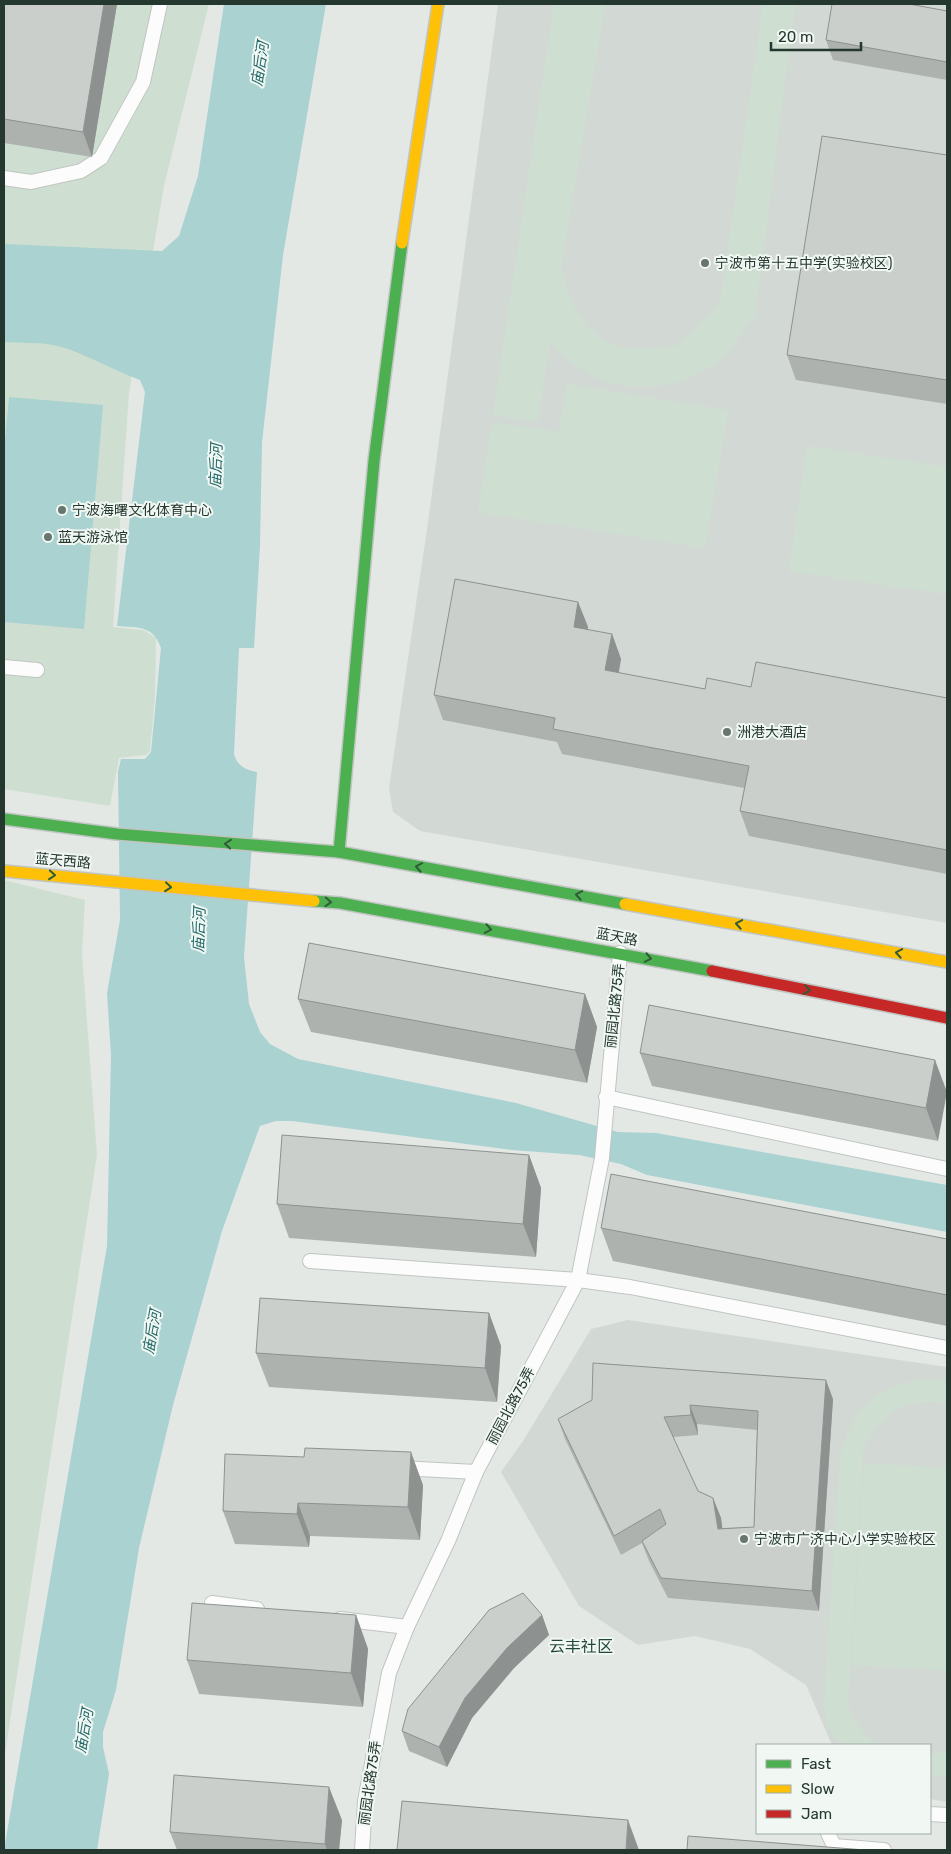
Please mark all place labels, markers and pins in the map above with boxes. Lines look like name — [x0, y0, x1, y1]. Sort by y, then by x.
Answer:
place label: 宁波市第十五中学(实验校区) — [715, 255, 893, 272]
marker: 宁波市第十五中学(实验校区) — [699, 257, 711, 269]
place label: 宁波海曙文化体育中心 — [72, 502, 212, 519]
marker: 宁波海曙文化体育中心 — [56, 504, 68, 516]
place label: 蓝天游泳馆 — [58, 529, 128, 546]
marker: 蓝天游泳馆 — [42, 531, 54, 543]
place label: 洲港大酒店 — [737, 724, 807, 741]
marker: 洲港大酒店 — [721, 726, 733, 738]
place label: 宁波市广济中心小学实验校区 — [754, 1531, 936, 1548]
marker: 宁波市广济中心小学实验校区 — [738, 1533, 750, 1545]

